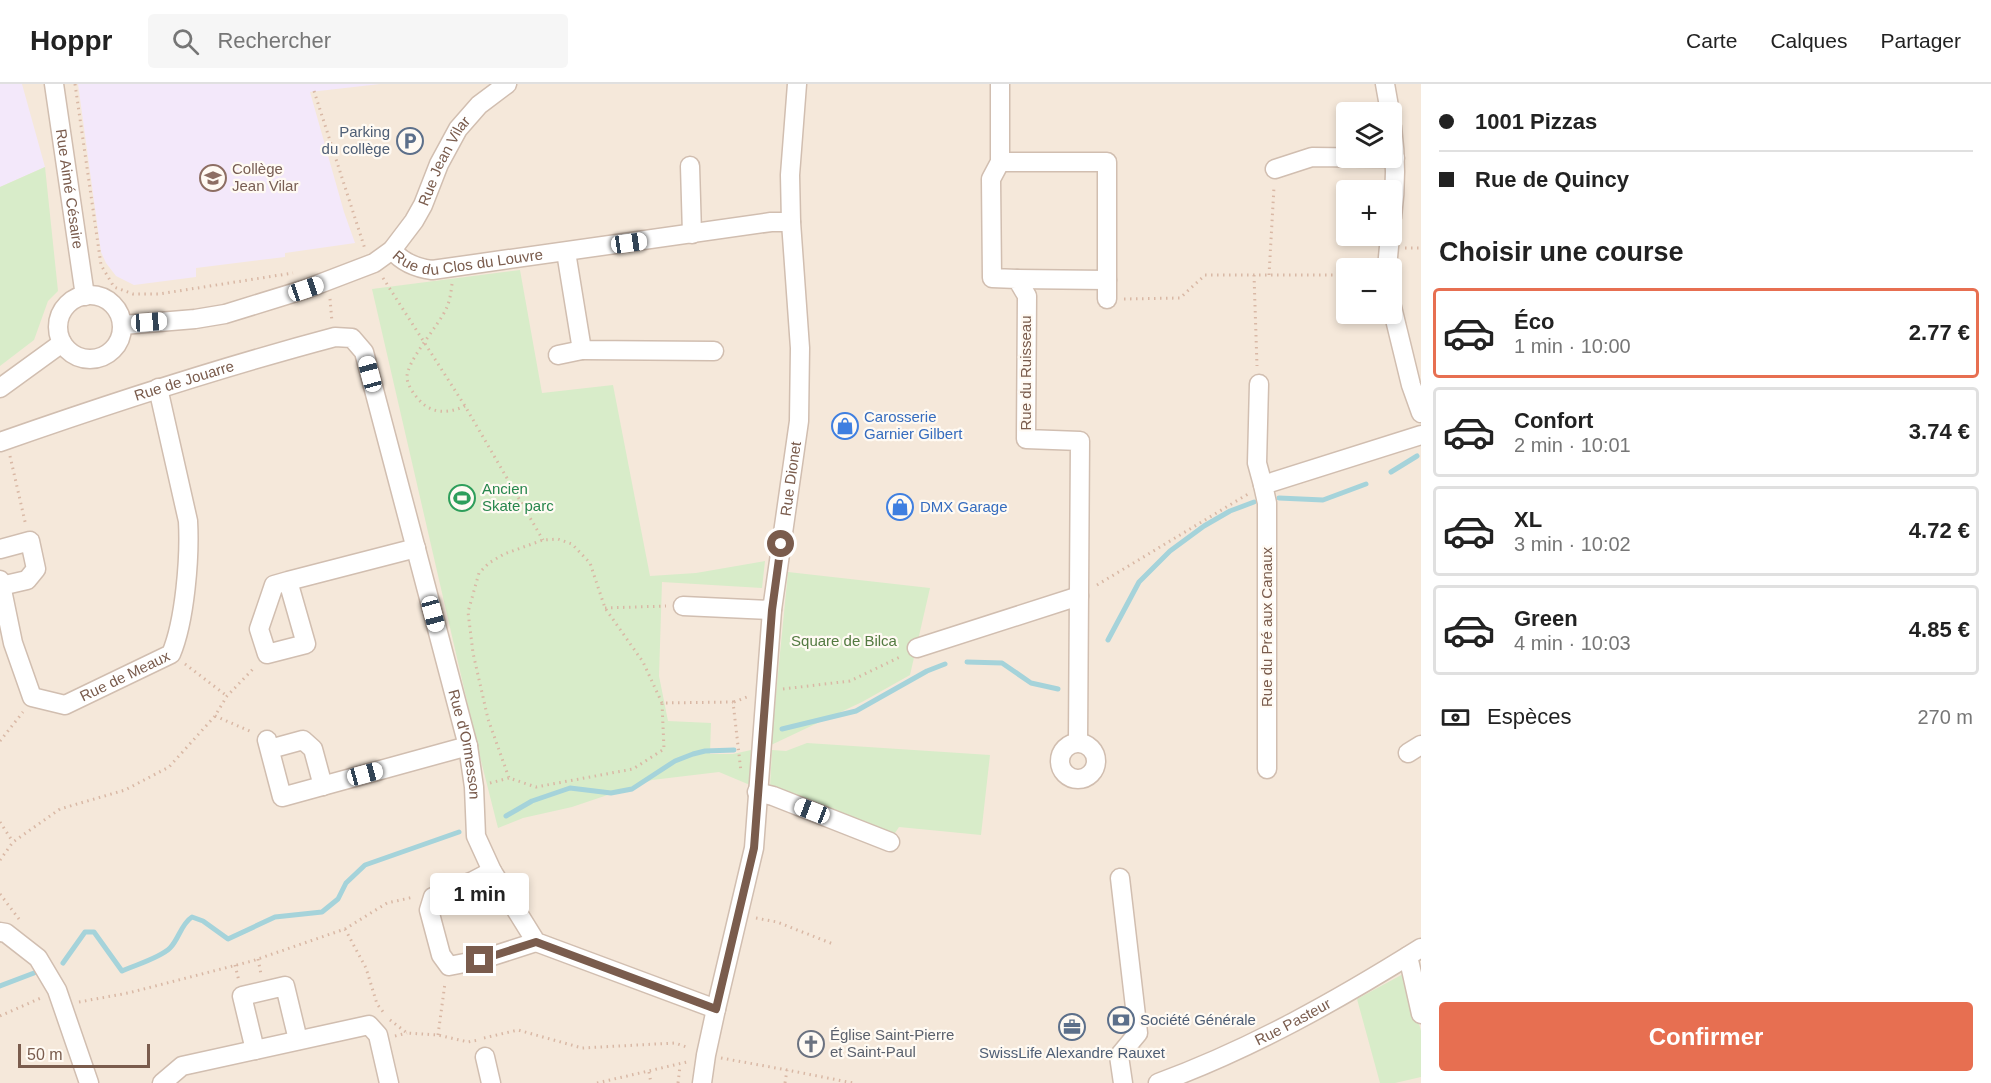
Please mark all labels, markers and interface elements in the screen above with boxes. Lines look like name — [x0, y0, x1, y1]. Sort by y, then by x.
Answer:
search box — [148, 14, 568, 68]
text: Hoppr — [30, 25, 112, 56]
icon: search — [169, 25, 202, 58]
text: Rechercher — [217, 28, 331, 53]
text: Carte — [1686, 29, 1737, 52]
text: Calques — [1770, 29, 1847, 52]
text: Partager — [1880, 29, 1961, 52]
map controls — [1336, 102, 1402, 324]
button: layers — [1336, 102, 1402, 168]
text: 1001 Pizzas — [1475, 109, 1597, 134]
street label: Rue Jean Vilar — [415, 112, 473, 208]
place label: Parking du collège — [322, 123, 390, 157]
parking icon: Parking du collège — [395, 126, 425, 156]
street label: Rue Aimé Césaire — [53, 128, 87, 250]
place label: Collège Jean Vilar — [232, 160, 298, 194]
school or university icon: Collège Jean Vilar — [198, 163, 228, 193]
text: Rue de Quincy — [1475, 167, 1629, 192]
button: + — [1336, 180, 1402, 246]
car — [610, 232, 648, 254]
text: Choisir une course — [1439, 237, 1684, 267]
street label: Rue du Clos du Louvre — [390, 245, 544, 278]
button: − — [1336, 258, 1402, 324]
car — [286, 275, 326, 303]
icon: car — [1442, 306, 1496, 360]
text: Éco — [1514, 309, 1554, 334]
car — [130, 312, 168, 332]
street label: Rue du Ruisseau — [1017, 315, 1034, 431]
text: 2.77 € — [1909, 320, 1970, 345]
text: 1 min · 10:00 — [1514, 335, 1631, 357]
car — [357, 354, 383, 394]
street label: Rue de Jouarre — [132, 357, 236, 404]
icon: car — [1442, 405, 1496, 459]
place label: Carosserie Garnier Gilbert — [864, 408, 963, 442]
text: Confort — [1514, 408, 1593, 433]
shop icon: Carosserie Garnier Gilbert — [830, 411, 860, 441]
text: 3.74 € — [1909, 419, 1970, 444]
text: 2 min · 10:01 — [1514, 434, 1631, 456]
street label: Rue Dionet — [777, 440, 804, 517]
place label: Ancien Skate parc — [482, 480, 554, 514]
sports icon: Ancien Skate parc — [447, 483, 477, 513]
shop icon: DMX Garage — [885, 492, 915, 522]
place label: DMX Garage — [920, 498, 1008, 515]
icon: car — [1442, 504, 1496, 558]
text: XL — [1514, 507, 1542, 532]
text: 4.72 € — [1909, 518, 1970, 543]
route start — [767, 530, 794, 557]
text: 3 min · 10:02 — [1514, 533, 1631, 555]
street label: Rue du Pré aux Canaux — [1258, 546, 1275, 707]
car — [420, 594, 446, 634]
icon: car — [1442, 603, 1496, 657]
text: Green — [1514, 606, 1578, 631]
text: 4.85 € — [1909, 617, 1970, 642]
park label: Square de Bilca — [791, 632, 898, 649]
text: 4 min · 10:03 — [1514, 632, 1631, 654]
street label: Rue de Meaux — [77, 647, 173, 705]
street label: Rue d'Ormesson — [445, 687, 484, 800]
icon: cash — [1439, 701, 1472, 734]
text: Espèces — [1487, 704, 1571, 729]
text: 270 m — [1917, 706, 1973, 728]
car — [345, 761, 385, 787]
car — [792, 796, 832, 826]
callout: 1 min — [430, 873, 530, 915]
text: 1 min — [453, 883, 506, 905]
route end — [466, 946, 493, 973]
street label: Rue Pasteur — [1252, 995, 1333, 1048]
button: Confirmer — [1439, 1002, 1973, 1071]
bank icon: Société Générale — [1106, 1005, 1136, 1035]
place label: Société Générale — [1140, 1011, 1256, 1028]
office icon: SwissLife Alexandre Rauxet — [1057, 1012, 1087, 1042]
place label: Église Saint-Pierre et Saint-Paul — [830, 1026, 954, 1060]
church icon: Église Saint-Pierre et Saint-Paul — [796, 1029, 826, 1059]
scale bar — [18, 1041, 150, 1068]
place label: SwissLife Alexandre Rauxet — [979, 1044, 1166, 1061]
text: 50 m — [27, 1046, 63, 1063]

